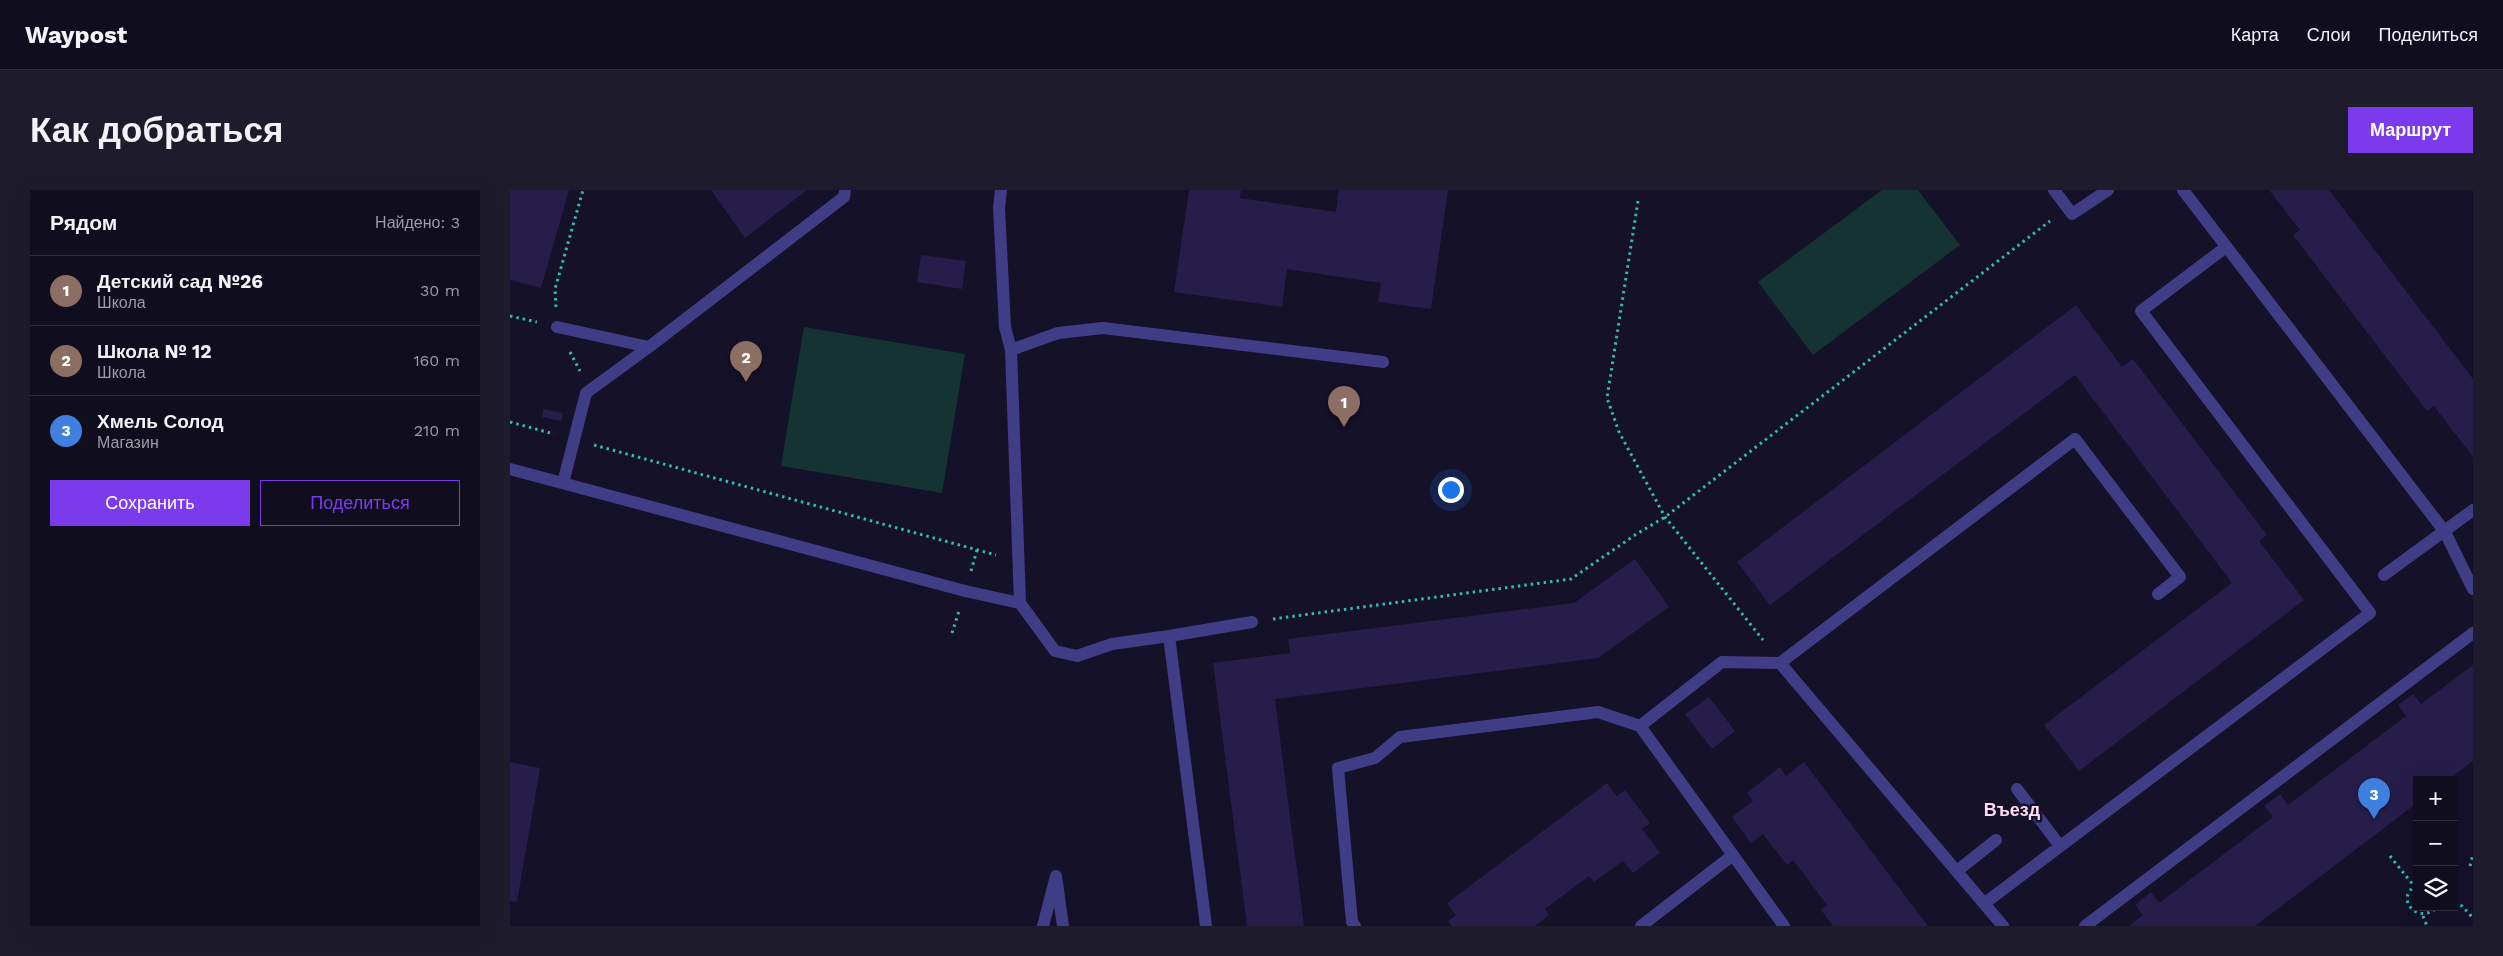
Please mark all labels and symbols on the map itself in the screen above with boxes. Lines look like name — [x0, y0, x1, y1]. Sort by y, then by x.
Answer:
pin: 2 — [730, 341, 762, 382]
pin: 1 — [1328, 386, 1360, 427]
your location — [1438, 477, 1464, 503]
pin: 3 — [2358, 778, 2390, 819]
district label: Въезд — [1984, 799, 2041, 820]

